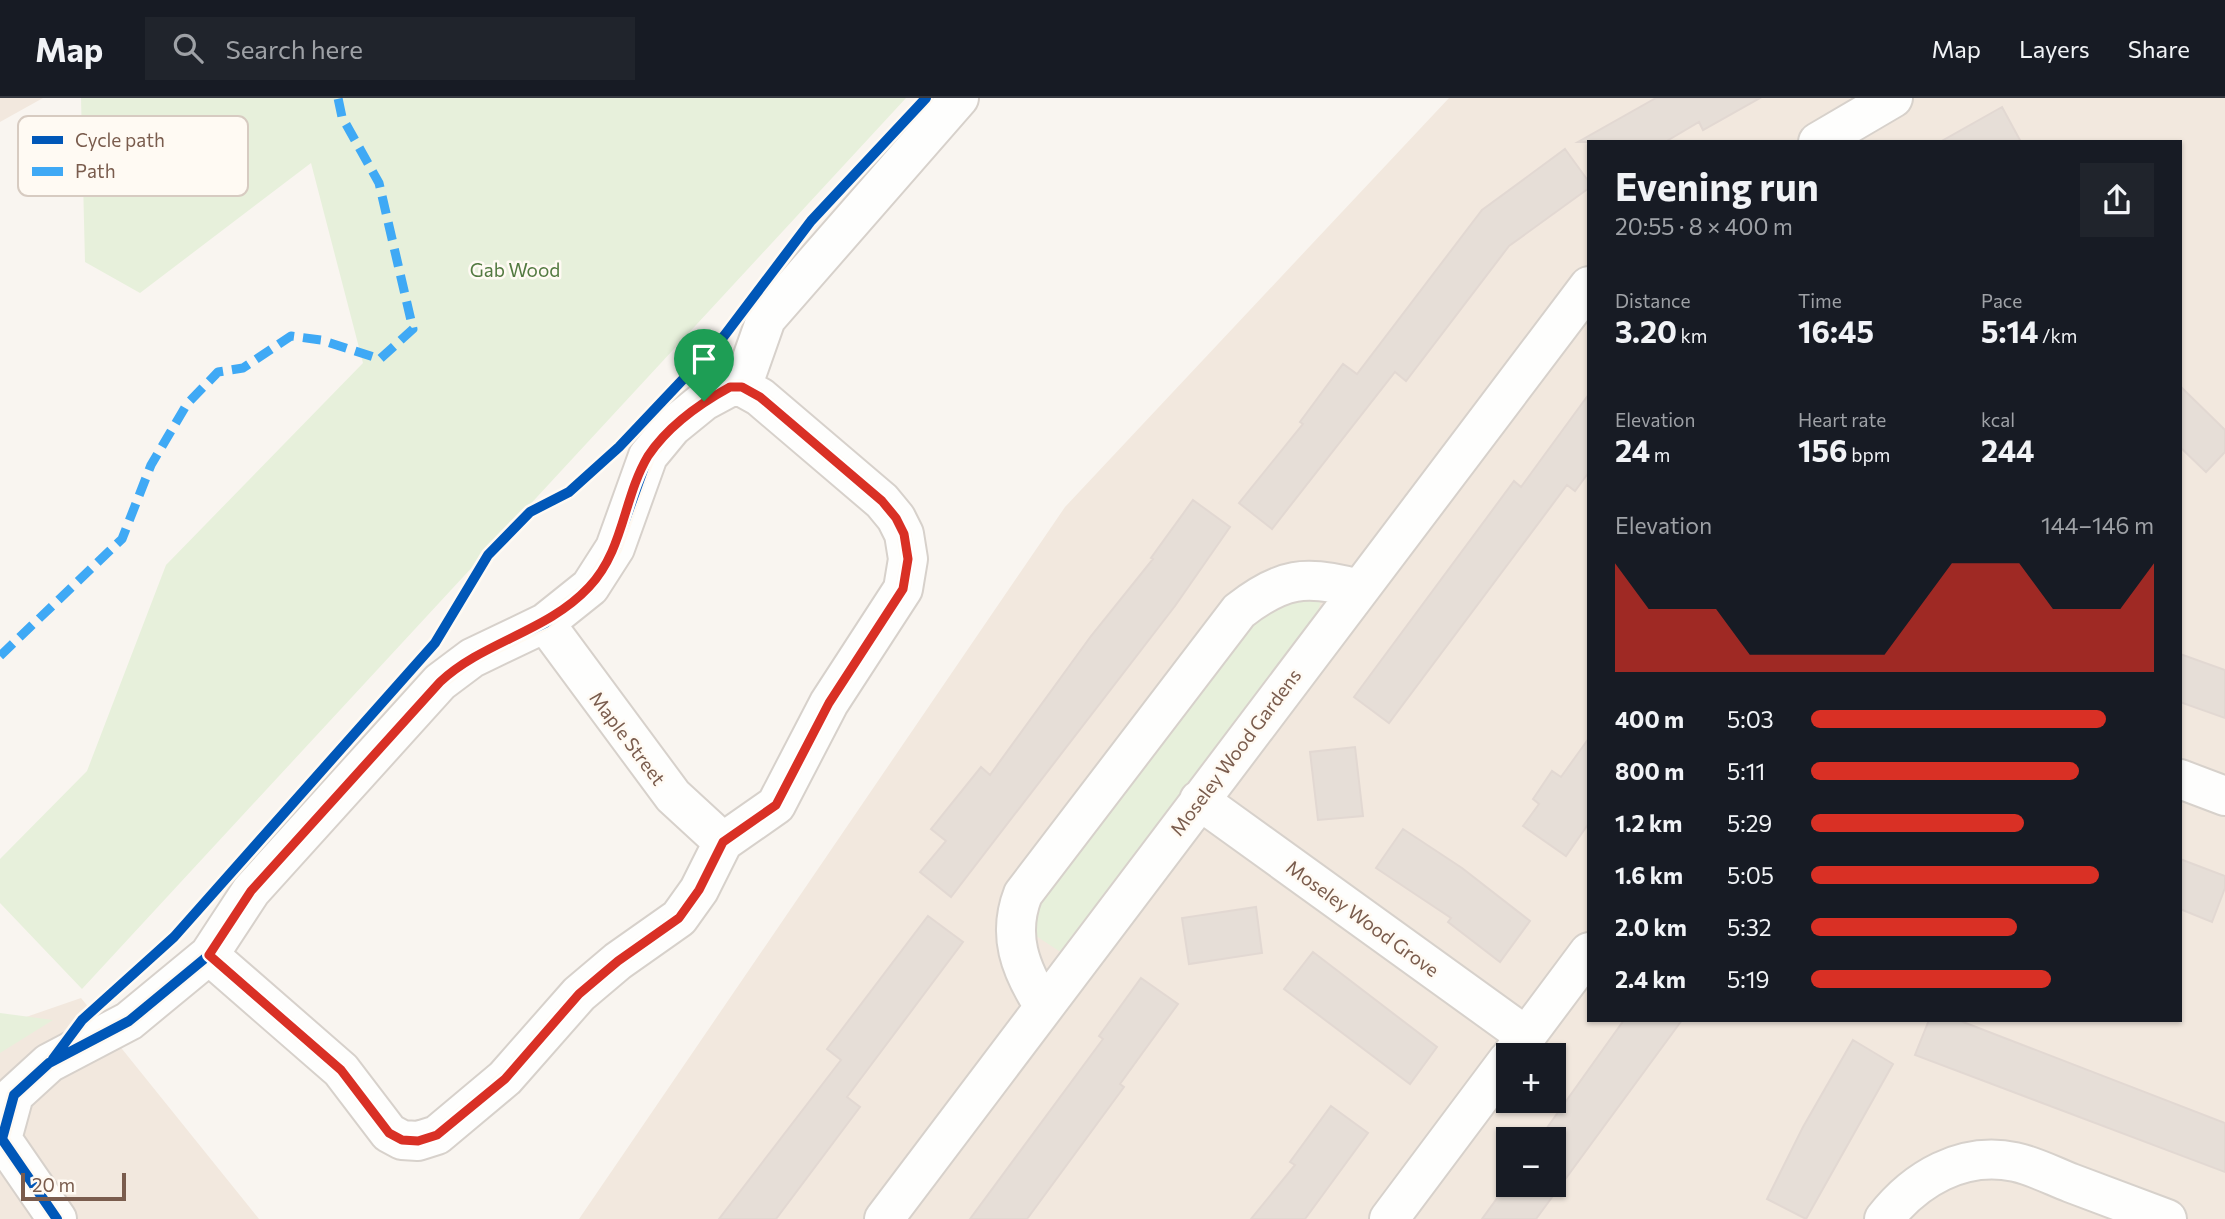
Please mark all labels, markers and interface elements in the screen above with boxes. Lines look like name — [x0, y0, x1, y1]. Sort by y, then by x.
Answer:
search box — [145, 17, 635, 80]
text: Map — [35, 28, 103, 69]
icon: search — [169, 29, 207, 67]
text: Search here — [225, 33, 363, 64]
text: Map — [1932, 34, 1981, 63]
text: Layers — [2019, 34, 2090, 63]
text: Share — [2128, 34, 2190, 63]
legend — [18, 116, 248, 196]
text: Cycle path — [75, 128, 165, 151]
text: Path — [75, 159, 116, 182]
text: Evening run — [1615, 162, 1819, 209]
button: share — [2080, 163, 2154, 237]
text: 20:55 · 8 × 400 m — [1615, 212, 1793, 240]
park label: Gab Wood — [470, 258, 560, 281]
text: Distance — [1615, 289, 1691, 312]
text: Time — [1798, 289, 1842, 312]
text: Pace — [1981, 289, 2022, 312]
text: 3.20 — [1615, 312, 1677, 349]
text: 16:45 — [1798, 312, 1874, 349]
text: 5:14 — [1981, 312, 2038, 349]
text: km — [1677, 324, 1707, 347]
text: /km — [2038, 324, 2077, 347]
pin — [674, 329, 734, 401]
icon: arrive — [685, 340, 723, 378]
text: Elevation — [1615, 408, 1695, 431]
text: Heart rate — [1798, 408, 1886, 431]
text: kcal — [1981, 408, 2015, 431]
text: 24 — [1615, 431, 1650, 468]
text: 156 — [1798, 431, 1848, 468]
text: 244 — [1981, 431, 2034, 468]
text: m — [1650, 443, 1670, 466]
text: bpm — [1848, 443, 1890, 466]
text: Elevation — [1615, 511, 1712, 539]
text: 144–146 m — [2041, 511, 2154, 539]
street label: Moseley Wood Gardens — [1165, 664, 1305, 840]
street label: Maple Street — [585, 687, 671, 790]
text: 400 m — [1615, 705, 1684, 733]
text: 5:03 — [1727, 705, 1774, 733]
text: 800 m — [1615, 757, 1684, 785]
text: 5:11 — [1727, 757, 1765, 785]
text: 1.2 km — [1615, 809, 1682, 837]
text: 5:29 — [1727, 809, 1772, 837]
street label: Moseley Wood Grove — [1282, 855, 1444, 981]
text: 1.6 km — [1615, 861, 1683, 889]
text: 5:05 — [1727, 861, 1774, 889]
text: 2.0 km — [1615, 913, 1687, 941]
text: 5:32 — [1727, 913, 1771, 941]
text: 2.4 km — [1615, 965, 1686, 993]
text: 5:19 — [1727, 965, 1769, 993]
map controls — [1496, 1043, 1566, 1197]
button: + — [1496, 1043, 1566, 1113]
button: − — [1496, 1127, 1566, 1197]
scale bar — [21, 1170, 126, 1202]
text: 20 m — [32, 1173, 75, 1196]

